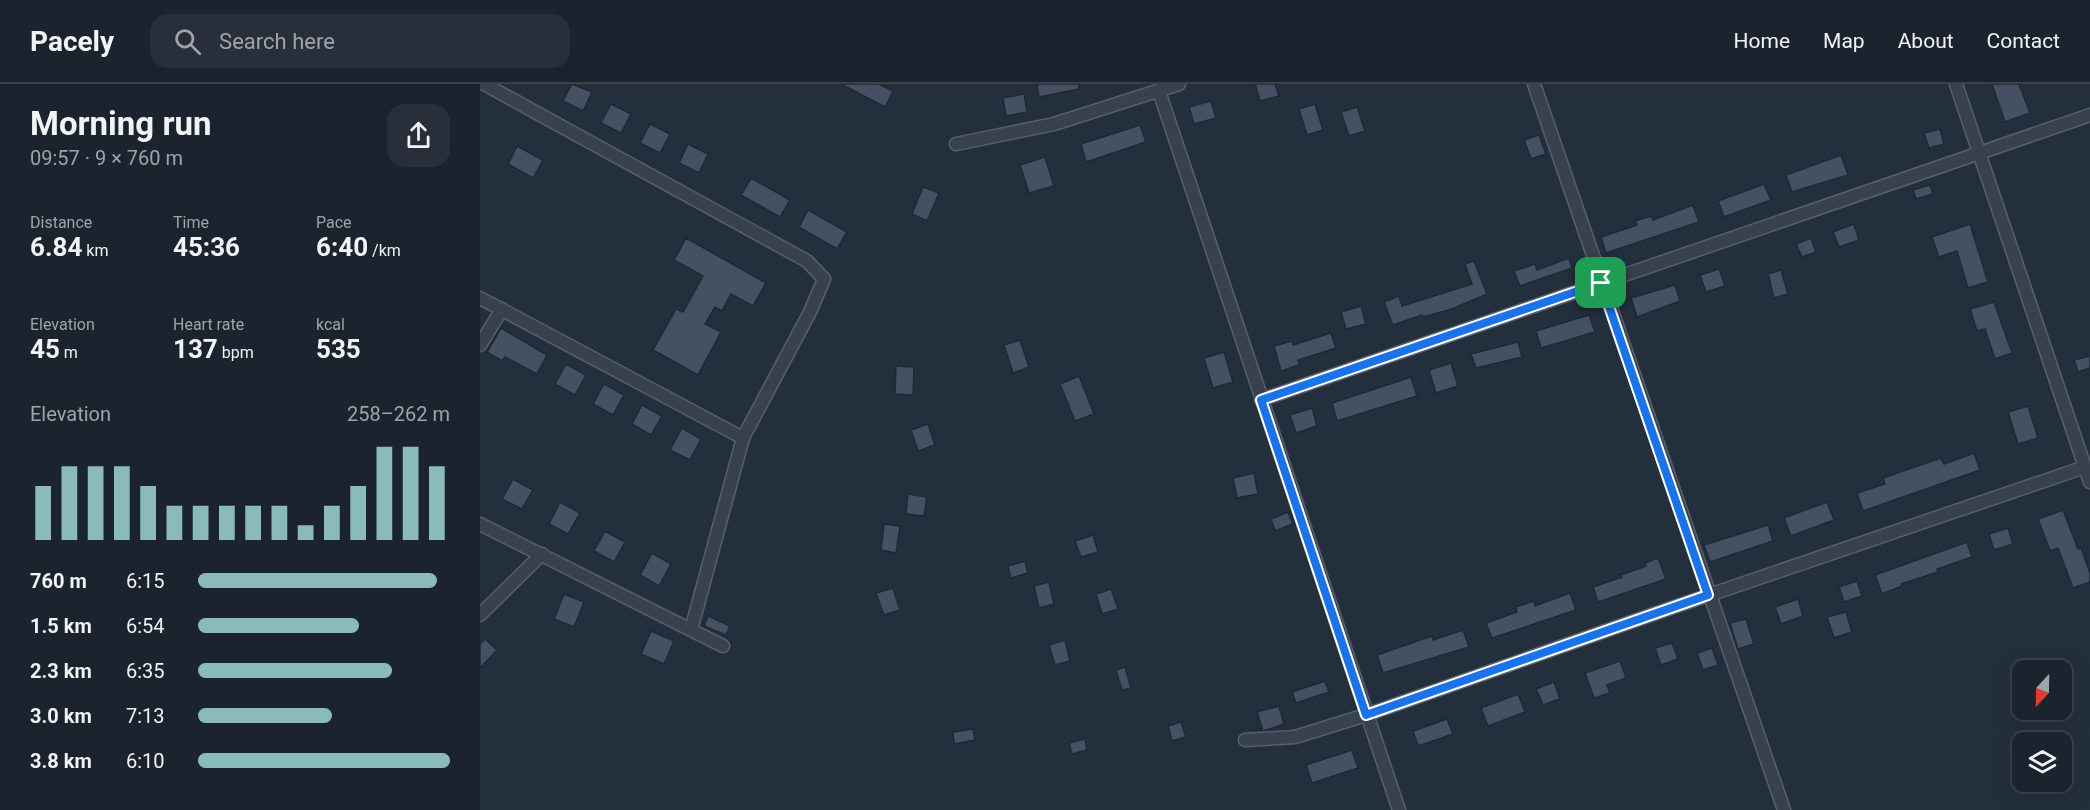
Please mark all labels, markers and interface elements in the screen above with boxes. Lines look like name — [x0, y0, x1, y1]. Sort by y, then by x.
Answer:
search box — [150, 14, 570, 68]
text: Pacely — [30, 25, 114, 58]
icon: search — [171, 25, 204, 58]
text: Search here — [219, 29, 335, 54]
text: Home — [1734, 29, 1790, 53]
text: Map — [1823, 29, 1865, 53]
text: About — [1898, 29, 1954, 53]
text: Contact — [1987, 29, 2060, 53]
text: Morning run — [30, 104, 211, 143]
button: share — [387, 104, 450, 167]
text: 09:57 · 9 × 760 m — [30, 146, 183, 170]
text: Distance — [30, 213, 92, 232]
text: Time — [173, 213, 209, 232]
text: Pace — [316, 213, 352, 232]
text: 6.84 — [30, 232, 82, 262]
text: 45:36 — [173, 232, 240, 262]
text: 6:40 — [316, 232, 368, 262]
text: km — [82, 241, 108, 260]
text: /km — [368, 241, 401, 260]
pin — [1575, 257, 1626, 308]
icon: arrive — [1584, 266, 1617, 299]
text: Elevation — [30, 315, 95, 334]
text: Heart rate — [173, 315, 244, 334]
text: kcal — [316, 315, 345, 334]
text: 45 — [30, 334, 60, 364]
text: 137 — [173, 334, 218, 364]
text: 535 — [316, 334, 361, 364]
text: m — [60, 343, 78, 362]
text: bpm — [218, 343, 254, 362]
text: Elevation — [30, 402, 111, 426]
text: 258–262 m — [347, 402, 450, 426]
text: 760 m — [30, 569, 87, 593]
text: 6:15 — [126, 569, 165, 593]
text: 1.5 km — [30, 614, 92, 638]
text: 6:54 — [126, 614, 165, 638]
text: 2.3 km — [30, 659, 92, 683]
text: 6:35 — [126, 659, 165, 683]
north arrow — [2012, 660, 2072, 720]
map controls — [2012, 660, 2072, 792]
text: 3.0 km — [30, 704, 92, 728]
text: 7:13 — [126, 704, 165, 728]
button: layers — [2012, 732, 2072, 792]
text: 3.8 km — [30, 749, 92, 773]
text: 6:10 — [126, 749, 165, 773]

